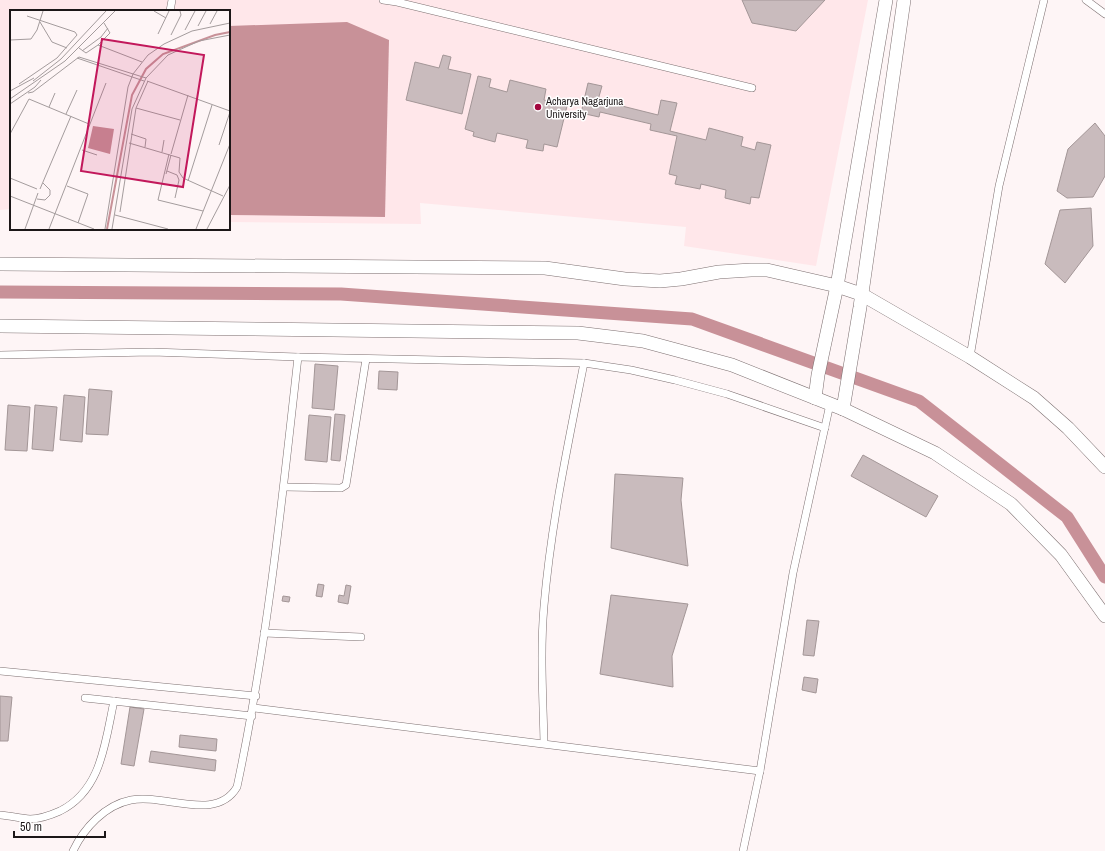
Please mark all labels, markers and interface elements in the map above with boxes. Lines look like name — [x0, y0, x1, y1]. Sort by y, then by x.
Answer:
inset map — [10, 10, 230, 230]
place label: Acharya Nagarjuna University — [545, 94, 623, 121]
marker: Acharya Nagarjuna University — [533, 102, 543, 112]
scale bar — [14, 813, 105, 839]
text: 50 m — [20, 819, 42, 835]

